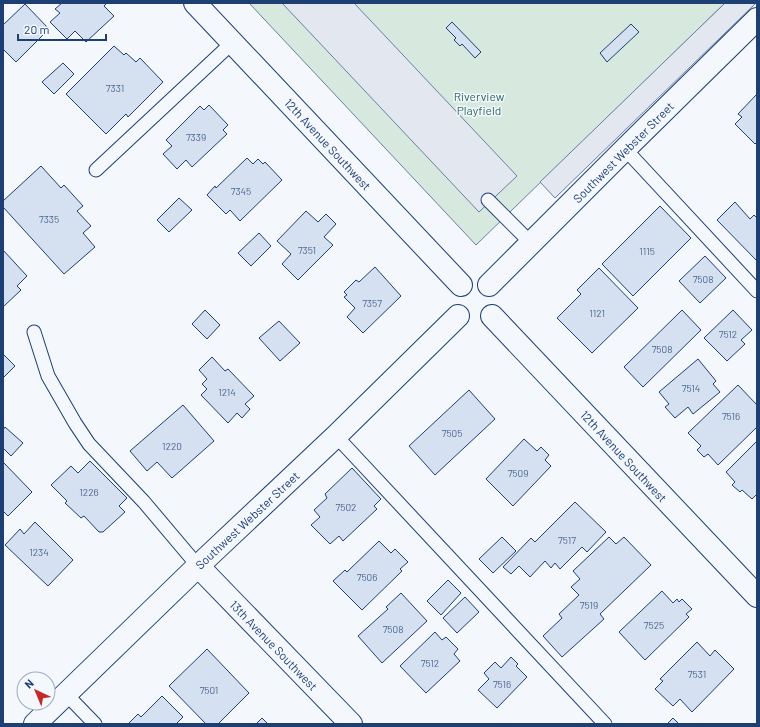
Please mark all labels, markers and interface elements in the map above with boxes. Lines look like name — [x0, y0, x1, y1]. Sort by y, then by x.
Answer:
scale bar — [18, 16, 106, 42]
text: 20 m — [24, 22, 50, 36]
house number: 7331 — [106, 82, 124, 94]
park label: Riverview Playfield — [454, 89, 505, 117]
street label: 12th Avenue Southwest — [282, 95, 374, 193]
street label: Southwest Webster Street — [570, 99, 676, 205]
house number: 7339 — [186, 131, 206, 143]
house number: 7345 — [231, 185, 251, 197]
house number: 7335 — [39, 213, 59, 225]
house number: 7351 — [298, 244, 316, 256]
house number: 1115 — [639, 245, 655, 257]
house number: 7508 — [693, 273, 713, 285]
house number: 7357 — [362, 297, 382, 309]
house number: 1121 — [589, 307, 605, 319]
house number: 7512 — [719, 328, 737, 340]
house number: 7508 — [652, 343, 672, 355]
house number: 7514 — [682, 382, 700, 394]
house number: 1214 — [218, 386, 236, 398]
street label: 12th Avenue Southwest — [578, 407, 670, 505]
house number: 7516 — [722, 410, 740, 422]
house number: 7505 — [442, 427, 462, 439]
house number: 1220 — [162, 440, 182, 452]
house number: 7509 — [508, 467, 528, 479]
street label: Southwest Webster Street — [192, 468, 302, 572]
house number: 1226 — [79, 486, 99, 498]
house number: 7502 — [336, 501, 356, 513]
house number: 7517 — [558, 534, 576, 546]
house number: 1234 — [29, 546, 49, 558]
house number: 7506 — [357, 571, 377, 583]
street label: 13th Avenue Southwest — [227, 597, 321, 693]
house number: 7519 — [580, 599, 598, 611]
house number: 7525 — [644, 619, 664, 631]
house number: 7508 — [383, 623, 403, 635]
house number: 7512 — [421, 657, 439, 669]
house number: 7531 — [688, 668, 706, 680]
north arrow — [16, 671, 56, 711]
text: N — [22, 676, 36, 691]
house number: 7516 — [493, 678, 511, 690]
house number: 7501 — [200, 684, 218, 696]

